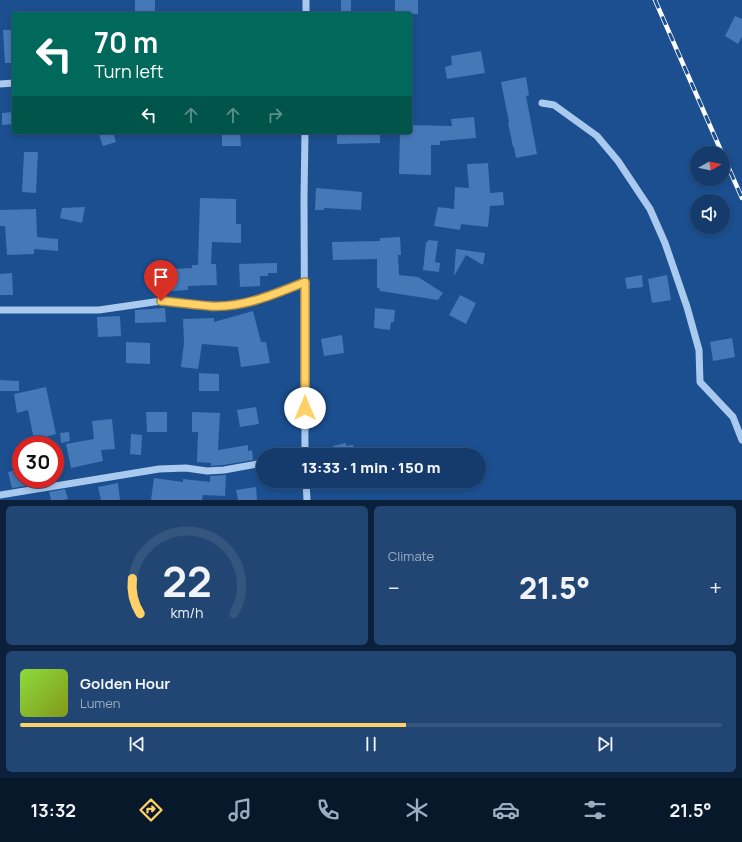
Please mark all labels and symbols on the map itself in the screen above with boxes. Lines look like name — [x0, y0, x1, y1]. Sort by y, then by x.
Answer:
north arrow — [690, 146, 730, 186]
pin — [144, 260, 178, 301]
position arrow — [284, 387, 326, 429]
speed limit sign: 30 — [12, 436, 64, 488]

